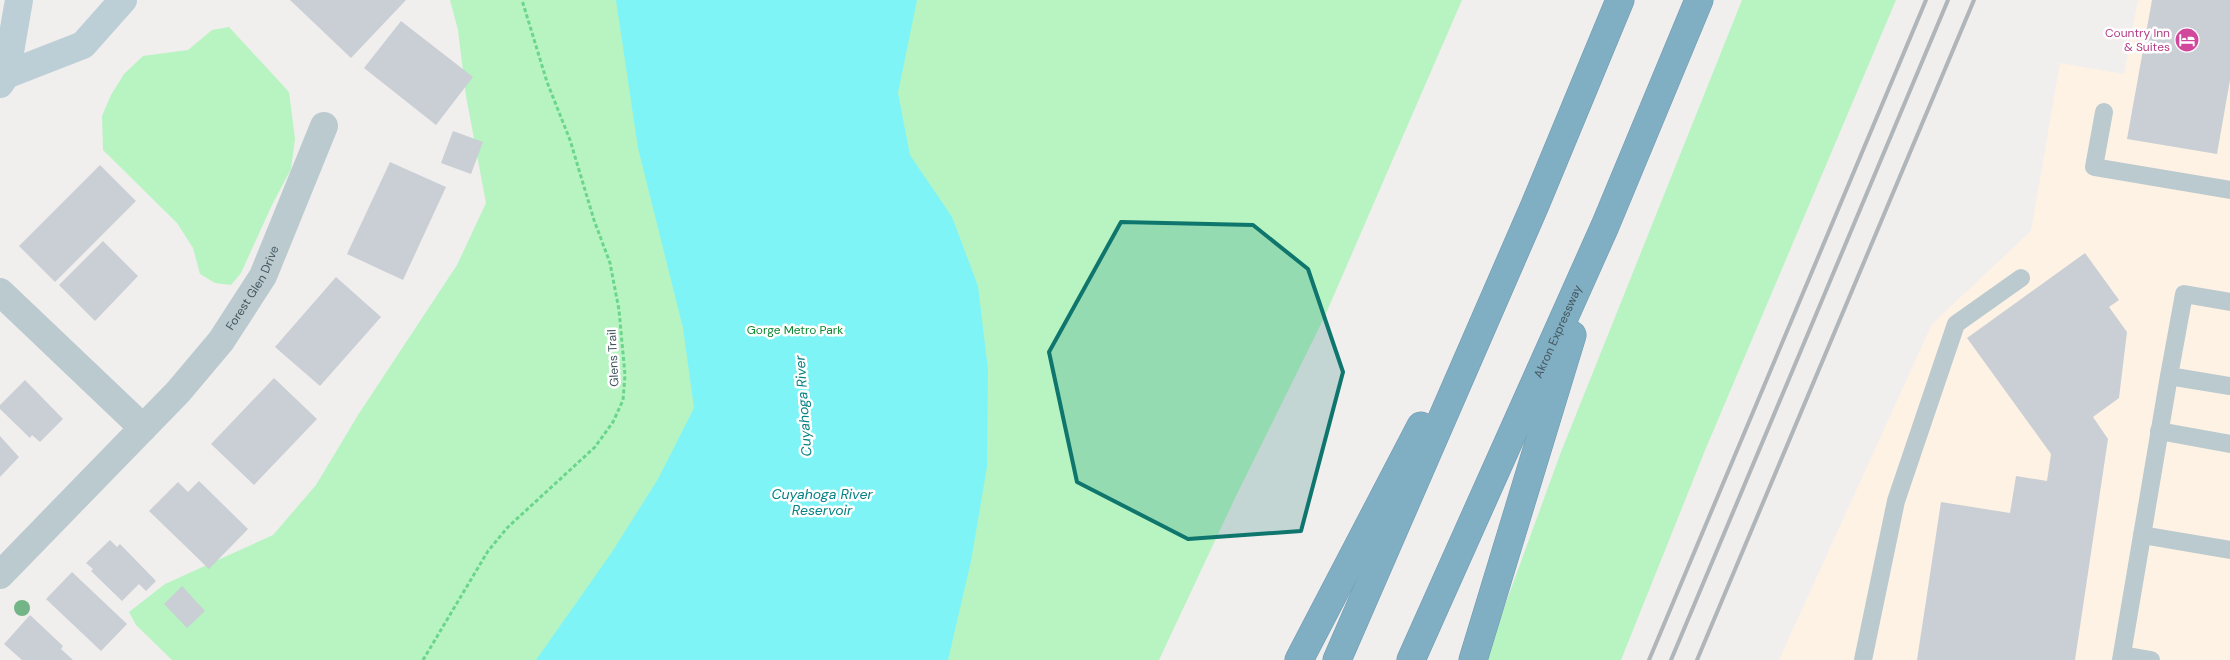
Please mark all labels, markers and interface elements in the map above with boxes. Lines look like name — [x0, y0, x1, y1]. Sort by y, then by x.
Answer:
place label: Country Inn & Suites — [2105, 25, 2170, 55]
hotel icon: Country Inn & Suites — [2174, 27, 2200, 53]
street label: Forest Glen Drive — [222, 243, 283, 333]
street label: Akron Expressway — [1530, 282, 1586, 381]
park label: Gorge Metro Park — [747, 322, 843, 338]
street label: Glens Trail — [604, 329, 622, 387]
water label: Cuyahoga River — [790, 354, 816, 457]
water label: Cuyahoga River Reservoir — [771, 485, 873, 519]

